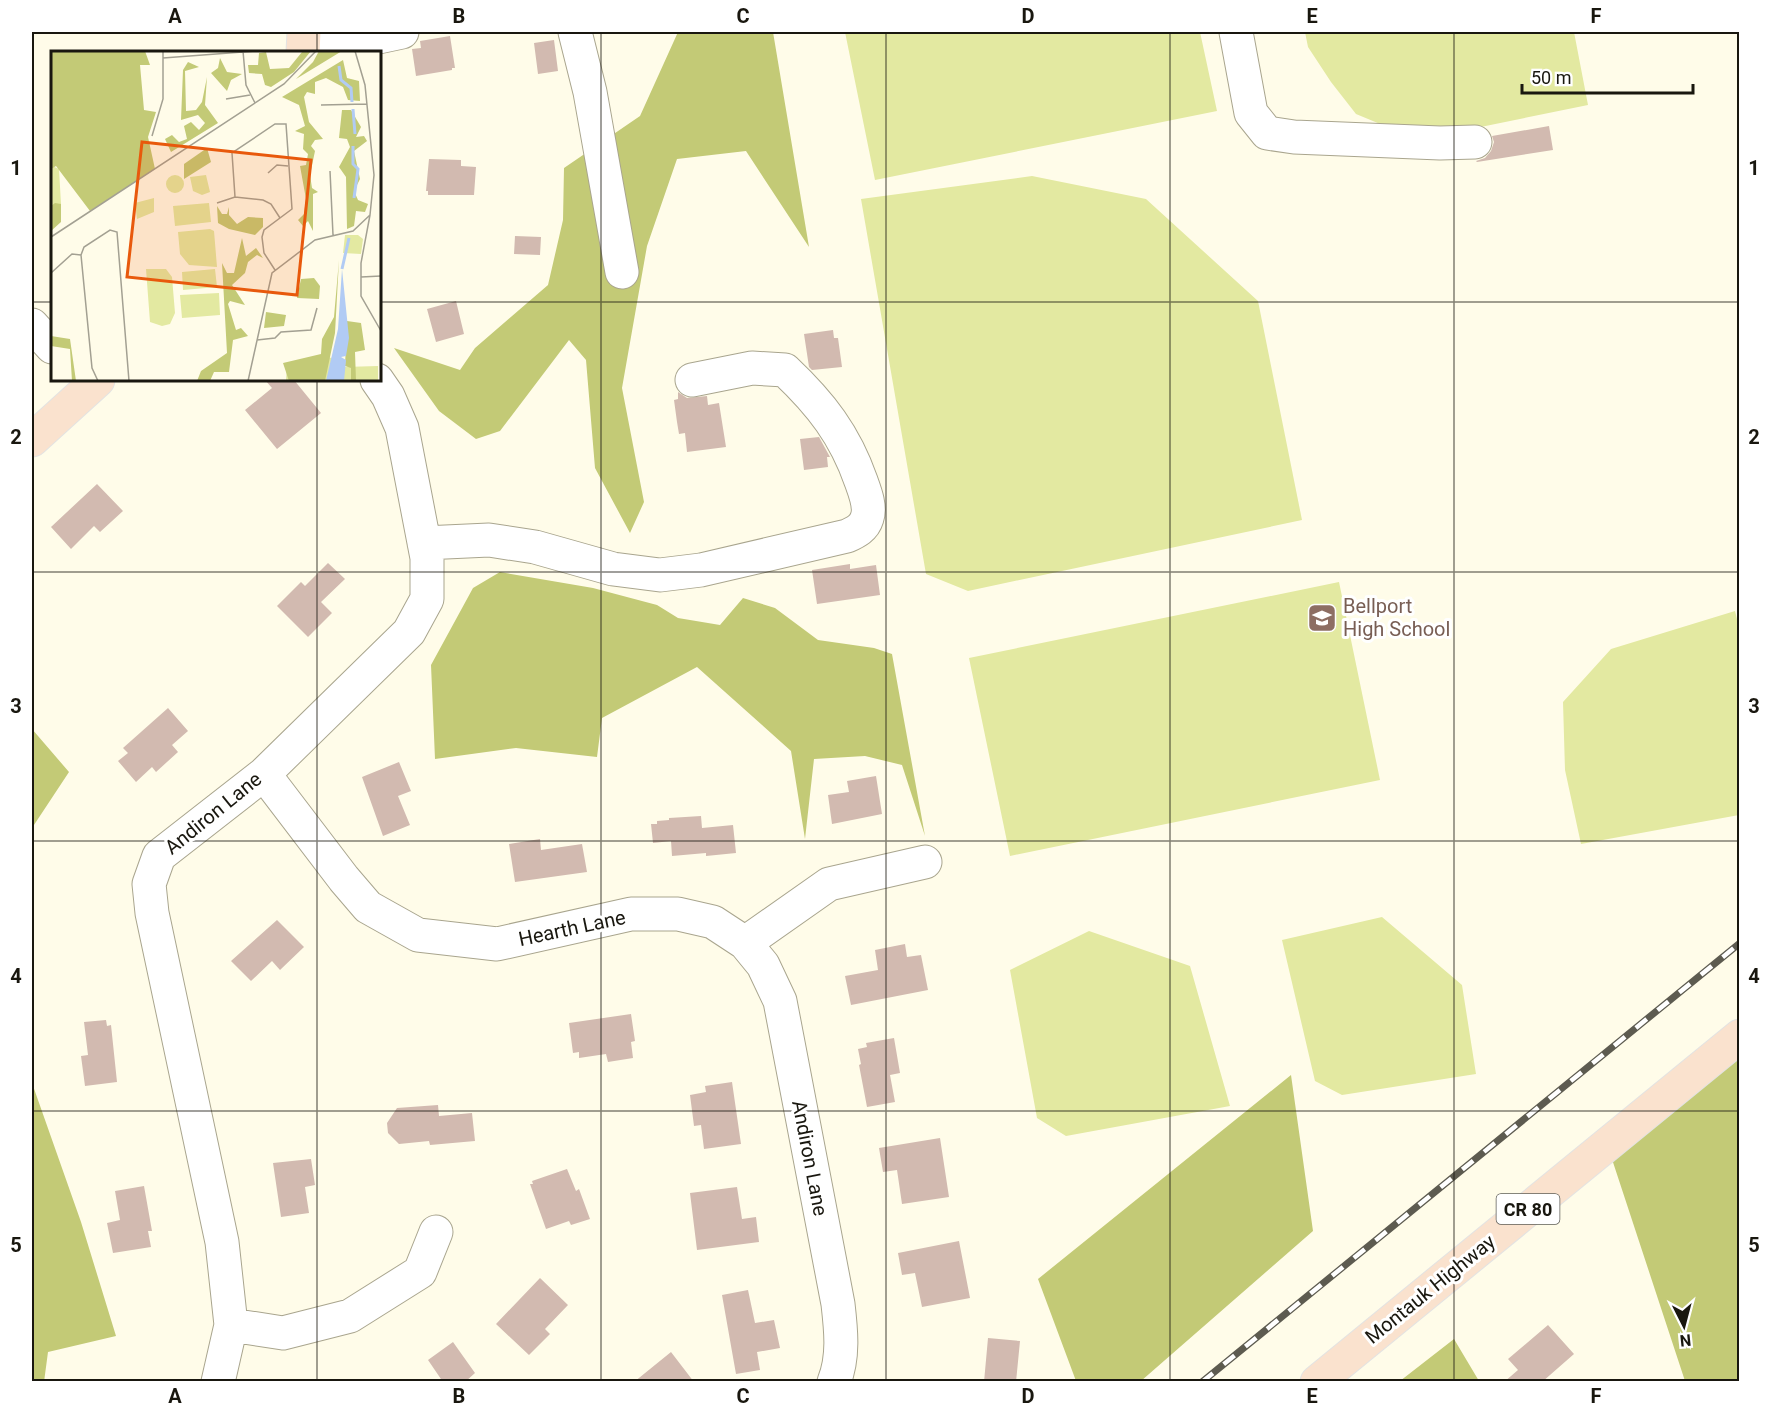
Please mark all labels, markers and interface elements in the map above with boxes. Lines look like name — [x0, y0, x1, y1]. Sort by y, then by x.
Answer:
text: A — [168, 4, 182, 28]
text: B — [453, 4, 465, 28]
text: C — [736, 4, 750, 28]
text: D — [1022, 4, 1035, 28]
text: E — [1306, 4, 1318, 28]
text: F — [1591, 4, 1602, 28]
inset map — [51, 51, 381, 381]
scale bar — [1522, 57, 1693, 95]
text: 50 m — [1531, 67, 1571, 88]
text: 1 — [10, 156, 22, 180]
text: 1 — [1748, 156, 1760, 180]
text: 2 — [10, 425, 22, 449]
text: 2 — [1748, 425, 1760, 449]
place label: Bellport High School — [1343, 594, 1450, 641]
school or university icon: Bellport High School — [1306, 602, 1338, 634]
text: 3 — [10, 694, 22, 718]
text: 3 — [1748, 694, 1760, 718]
street label: Andiron Lane — [160, 767, 266, 859]
street label: Hearth Lane — [516, 905, 628, 951]
text: 4 — [10, 964, 22, 988]
text: 4 — [1748, 964, 1760, 988]
street label: Andiron Lane — [787, 1098, 833, 1218]
road number: CR 80 — [1496, 1194, 1559, 1224]
street label: Montauk Highway — [1360, 1229, 1500, 1349]
text: 5 — [10, 1233, 22, 1257]
text: 5 — [1748, 1233, 1760, 1257]
north arrow — [1654, 1296, 1714, 1356]
text: N — [1679, 1330, 1692, 1350]
text: A — [168, 1384, 182, 1408]
text: B — [453, 1384, 465, 1408]
text: C — [736, 1384, 750, 1408]
text: D — [1022, 1384, 1035, 1408]
text: E — [1306, 1384, 1318, 1408]
text: F — [1591, 1384, 1602, 1408]

